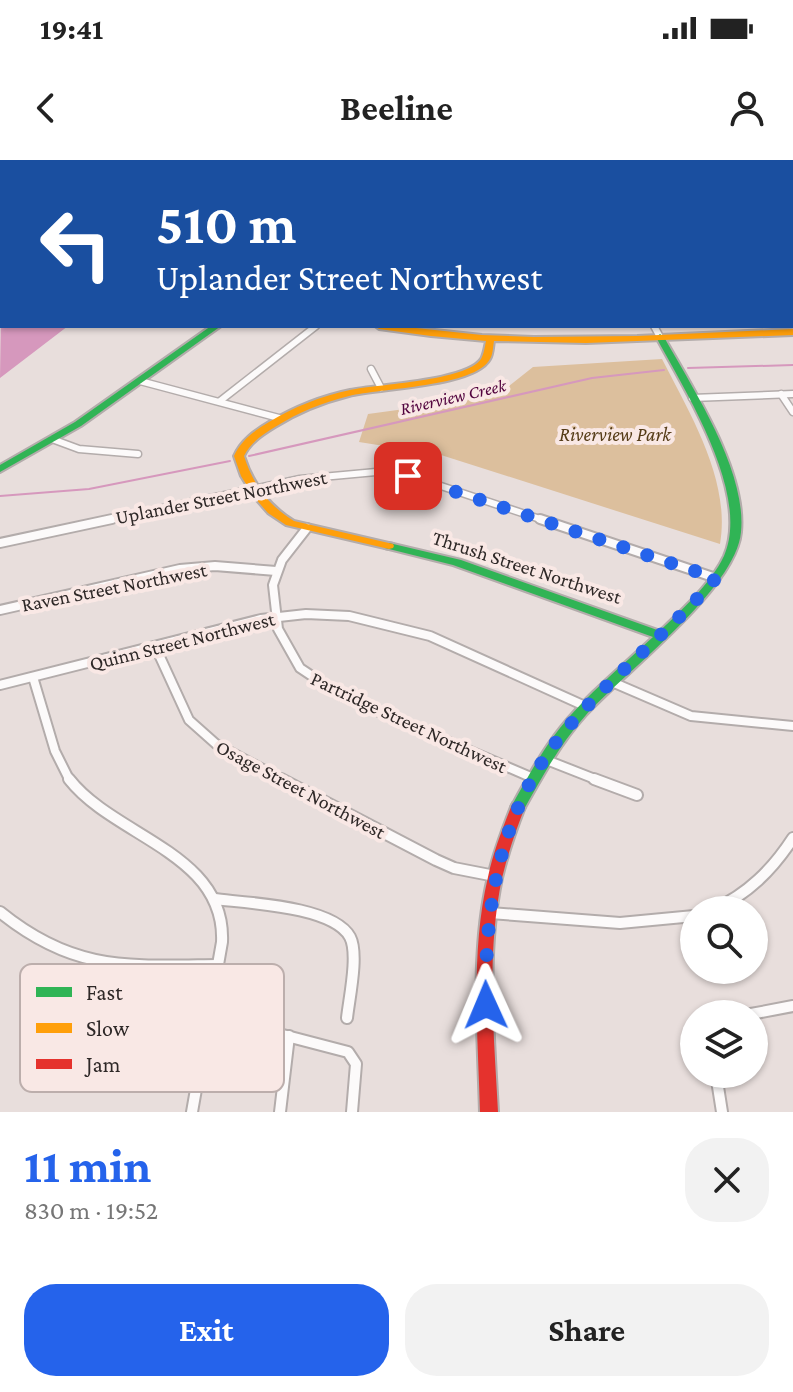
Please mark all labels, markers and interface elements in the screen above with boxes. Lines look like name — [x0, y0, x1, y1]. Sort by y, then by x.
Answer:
text: 19:41 — [40, 12, 103, 45]
icon: back — [24, 86, 68, 130]
icon: person — [725, 86, 769, 130]
text: Beeline — [340, 88, 453, 128]
icon: left — [24, 192, 128, 296]
text: 510 m — [156, 193, 296, 255]
text: Uplander Street Northwest — [156, 258, 542, 298]
water label: Riverview Creek — [398, 375, 509, 419]
park label: Riverview Park — [559, 423, 672, 445]
pin — [374, 442, 442, 510]
icon: arrive — [386, 454, 430, 498]
street label: Uplander Street Northwest — [114, 466, 329, 529]
street label: Thrush Street Northwest — [430, 526, 625, 608]
street label: Raven Street Northwest — [20, 558, 209, 616]
street label: Quinn Street Northwest — [87, 607, 277, 675]
street label: Partridge Street Northwest — [307, 667, 511, 778]
street label: Osage Street Northwest — [212, 735, 390, 844]
map controls — [680, 896, 768, 1088]
button: search — [680, 896, 768, 984]
position arrow — [444, 963, 528, 1047]
legend — [20, 964, 284, 1092]
text: Fast — [86, 980, 123, 1005]
button: layers — [680, 1000, 768, 1088]
text: Slow — [86, 1016, 130, 1041]
text: Jam — [84, 1052, 121, 1077]
button: close — [685, 1138, 769, 1222]
text: 11 min — [24, 1139, 151, 1192]
text: 830 m · 19:52 — [24, 1196, 158, 1225]
button: Exit — [24, 1284, 389, 1376]
button: Share — [405, 1284, 769, 1376]

